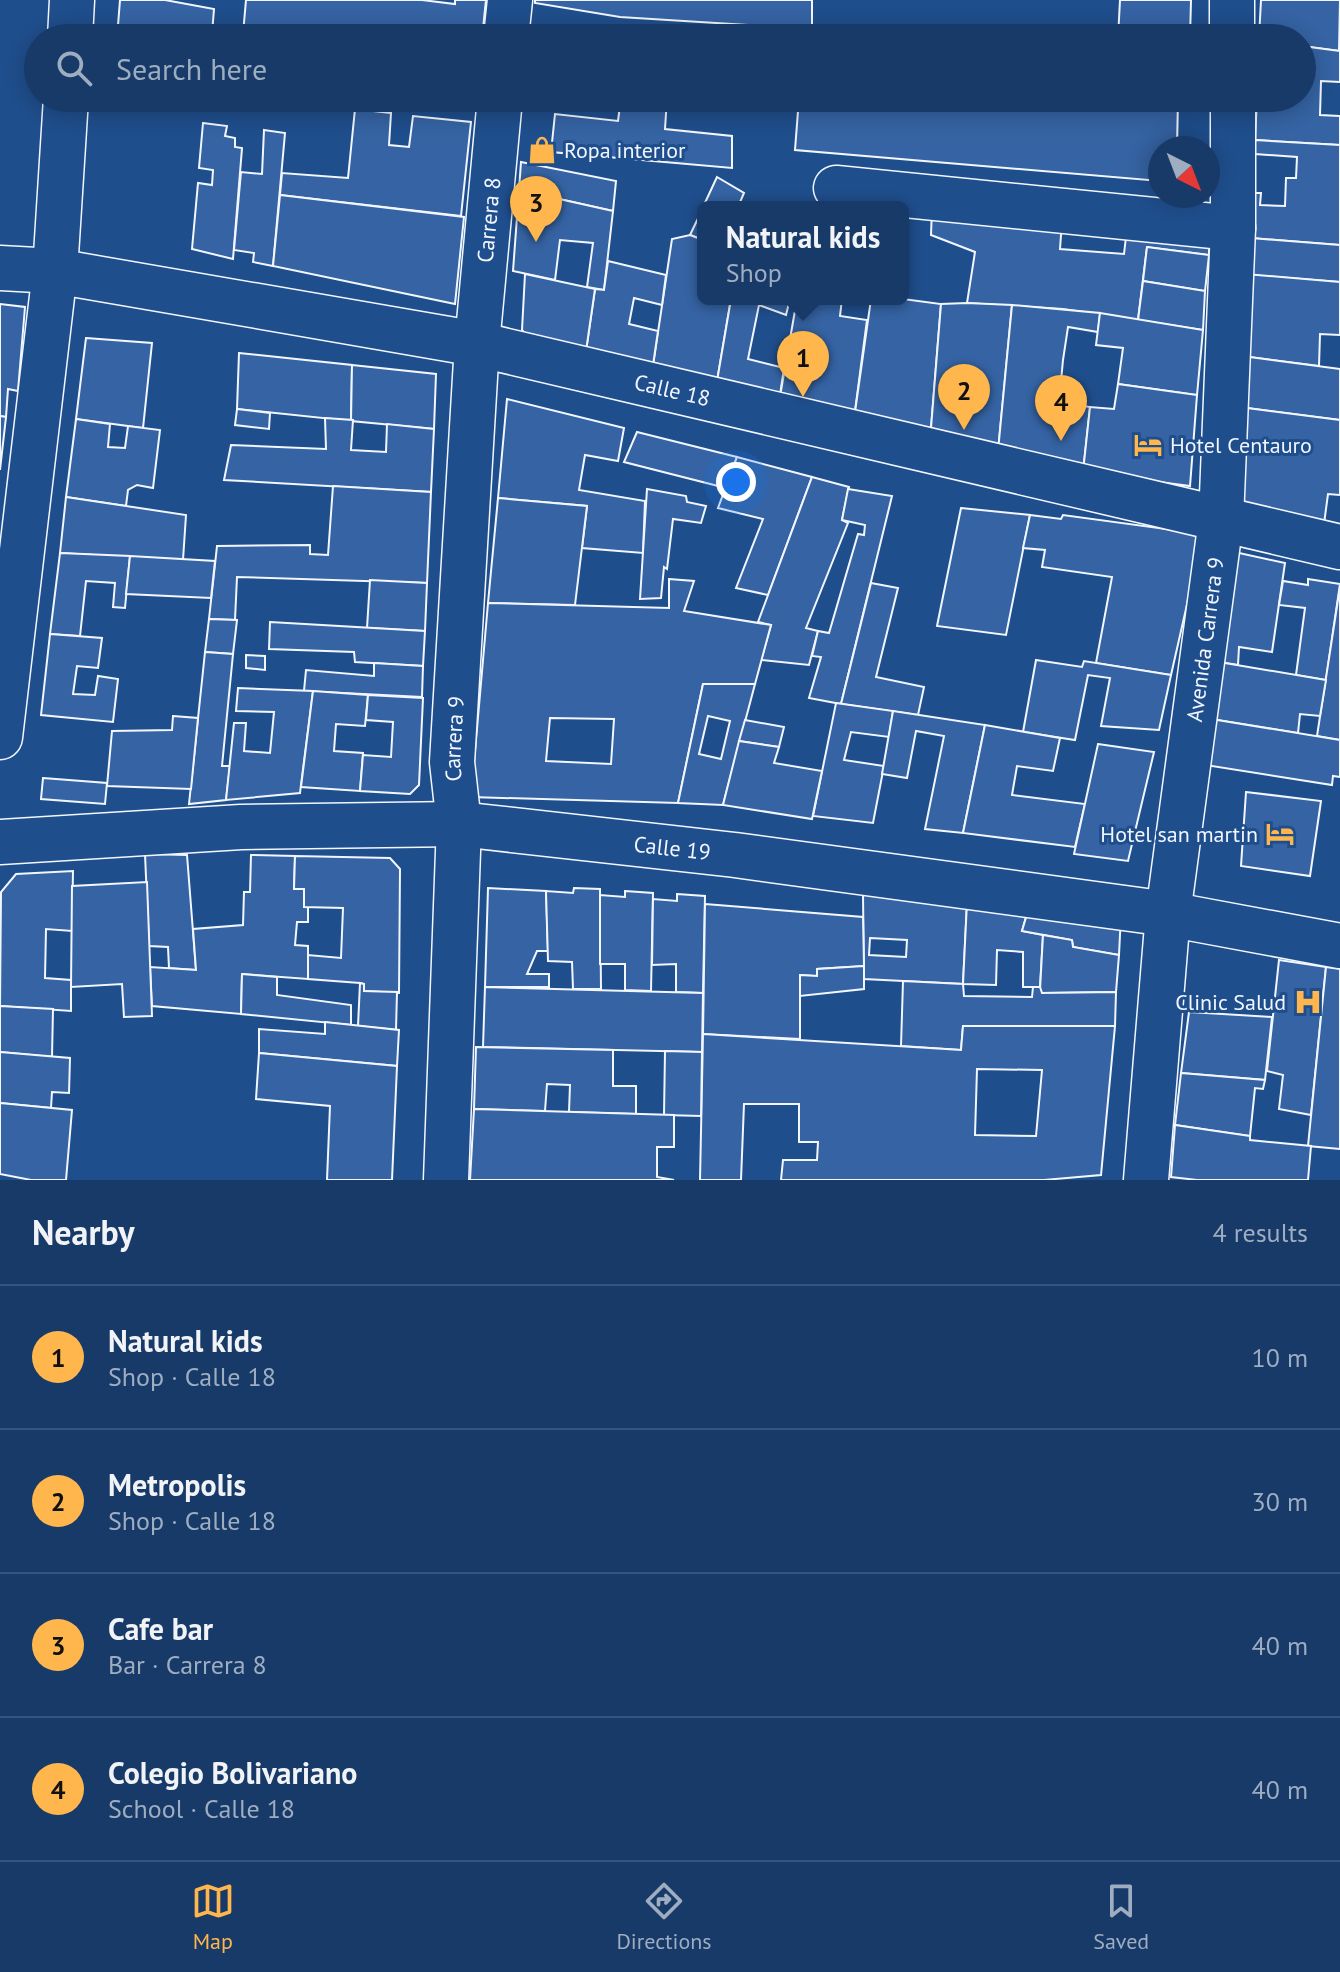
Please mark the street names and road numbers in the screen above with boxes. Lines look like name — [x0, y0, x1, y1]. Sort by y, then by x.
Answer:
street label: Carrera 8 — [471, 176, 507, 264]
street label: Calle 18 — [632, 367, 713, 412]
street label: Avenida Carrera 9 — [1180, 555, 1230, 723]
street label: Carrera 9 — [438, 695, 470, 783]
street label: Calle 19 — [632, 830, 712, 866]

